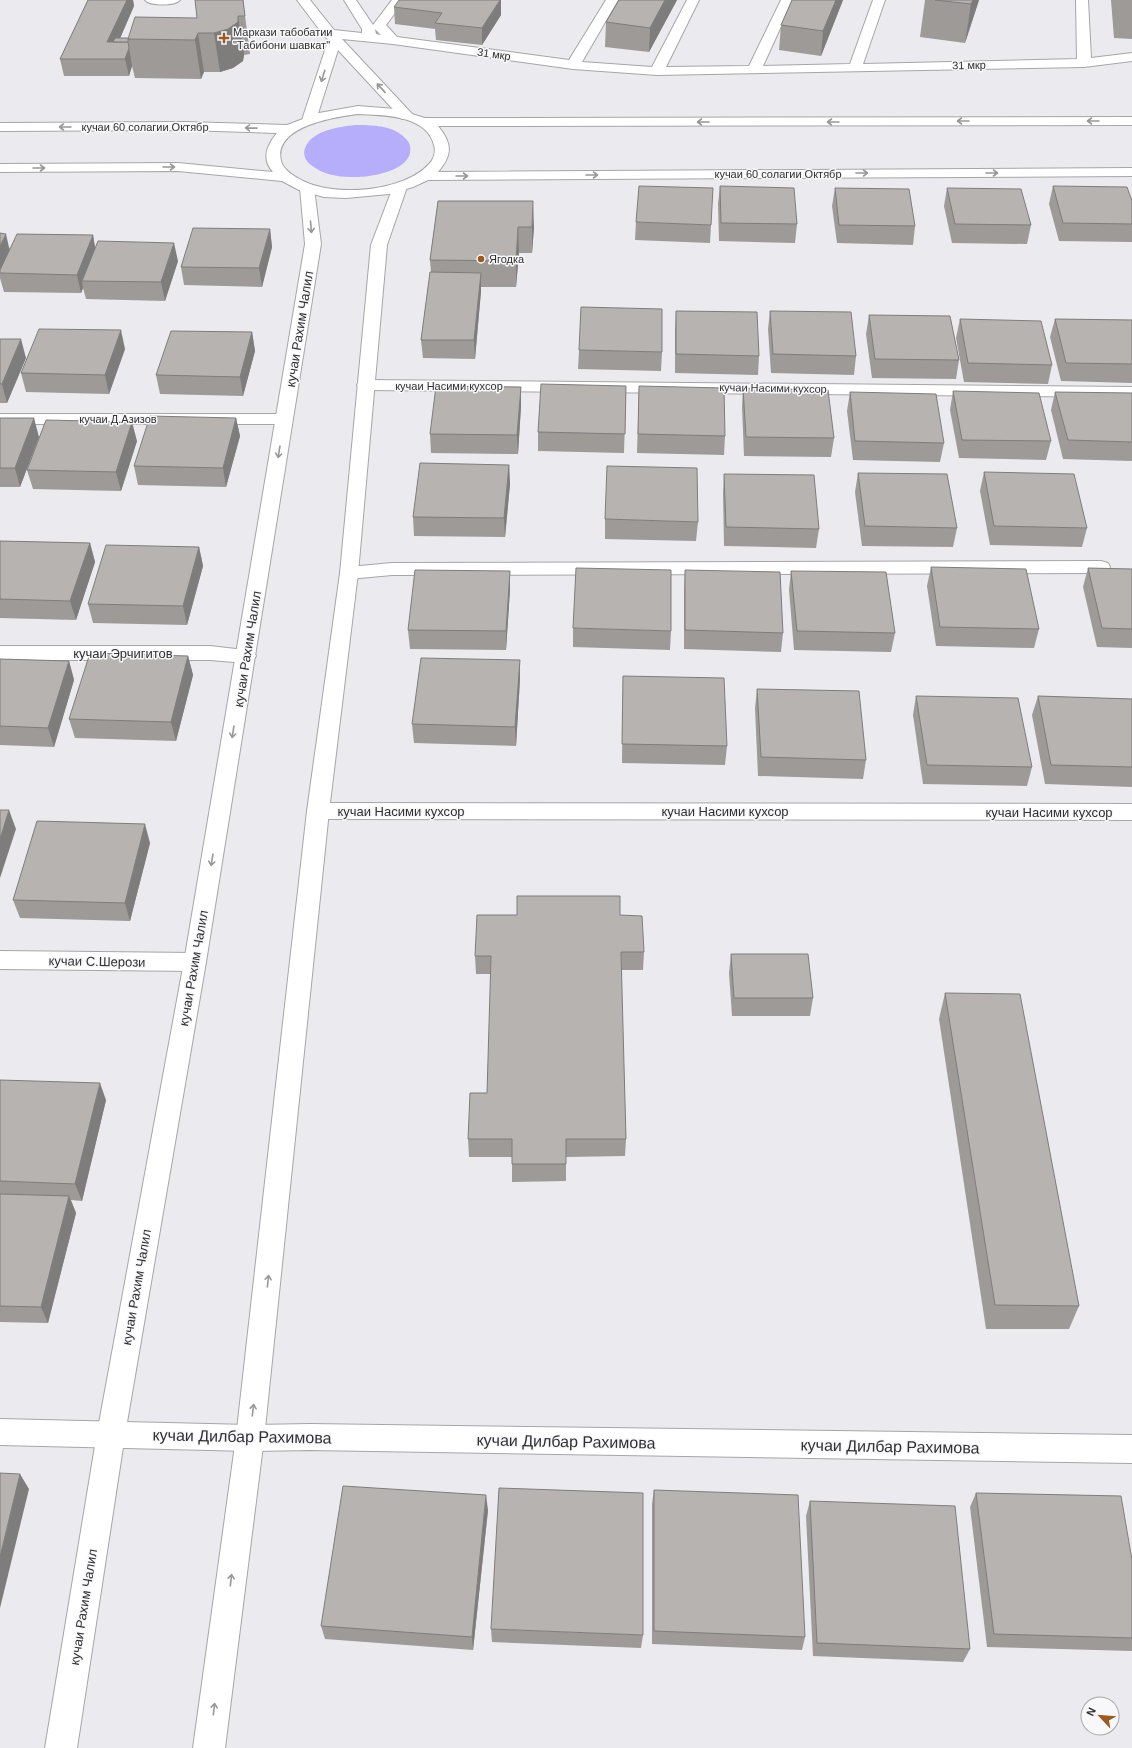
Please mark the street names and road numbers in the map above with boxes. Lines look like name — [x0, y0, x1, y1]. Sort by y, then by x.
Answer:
street label: 31 мкр — [476, 46, 512, 62]
street label: 31 мкр — [952, 59, 986, 71]
street label: кучаи 60 солагии Октябр — [81, 121, 209, 133]
street label: кучаи 60 солагии Октябр — [714, 168, 842, 180]
street label: кучаи Рахим Чалил — [283, 270, 316, 388]
street label: кучаи Насими кухсор — [395, 380, 503, 392]
street label: кучаи Насими кухсор — [719, 381, 827, 395]
street label: кучаи Д.Азизов — [79, 413, 157, 425]
street label: кучаи Рахим Чалил — [231, 590, 264, 708]
street label: кучаи Эрчигитов — [73, 646, 173, 661]
street label: кучаи Насими кухсор — [337, 804, 465, 819]
street label: кучаи Насими кухсор — [661, 804, 789, 819]
street label: кучаи Насими кухсор — [985, 805, 1113, 820]
street label: кучаи Рахим Чалил — [176, 909, 211, 1027]
street label: кучаи С.Шерози — [48, 953, 146, 970]
street label: кучаи Рахим Чалил — [119, 1228, 154, 1346]
street label: кучаи Дилбар Рахимова — [152, 1426, 332, 1447]
street label: кучаи Дилбар Рахимова — [476, 1431, 656, 1452]
street label: кучаи Дилбар Рахимова — [800, 1436, 980, 1457]
street label: кучаи Рахим Чалил — [67, 1548, 100, 1666]

